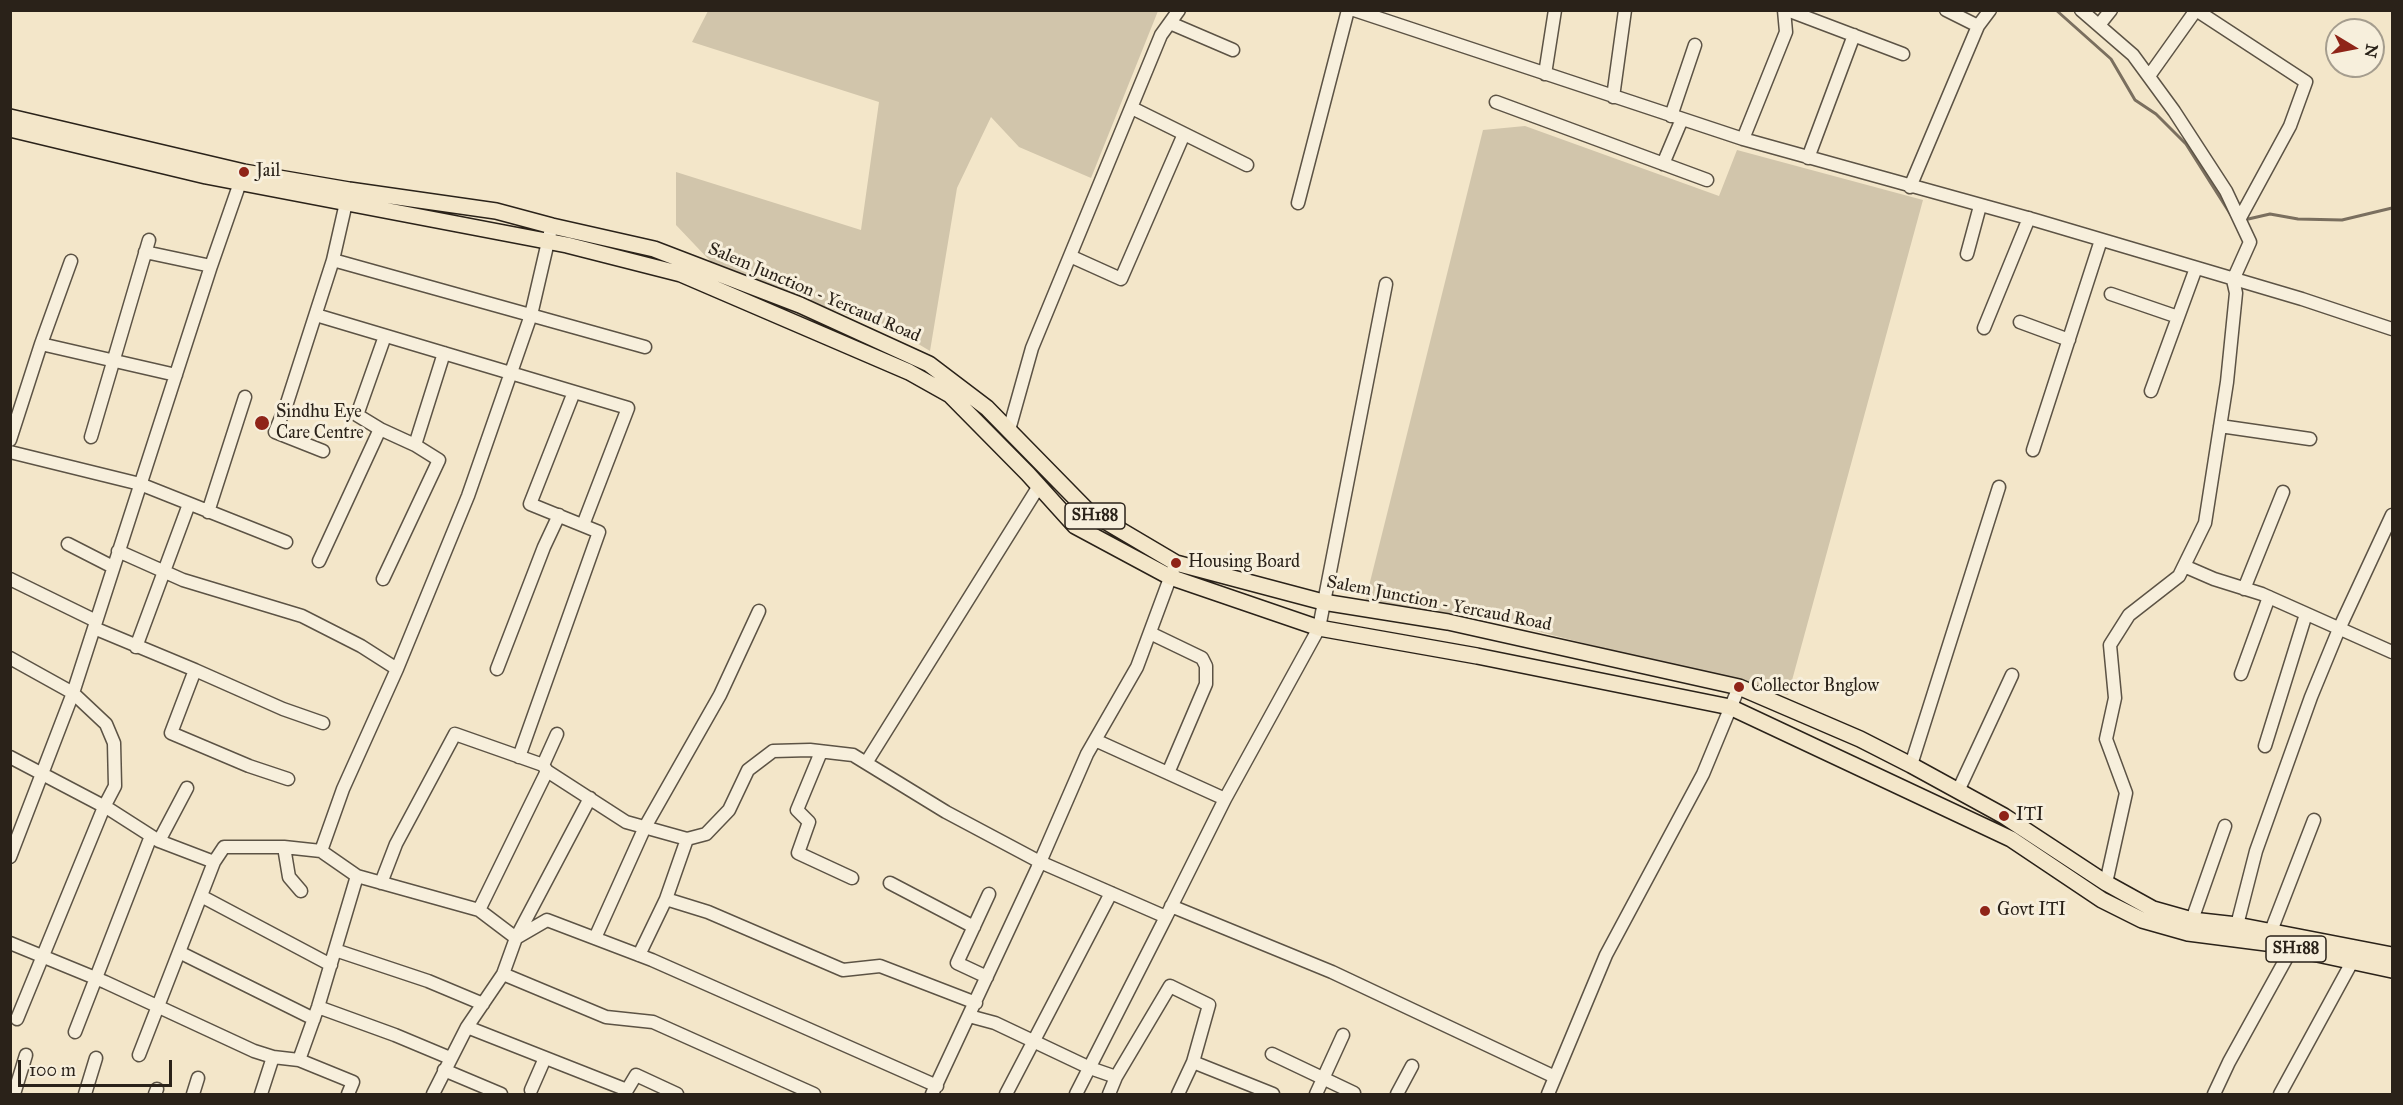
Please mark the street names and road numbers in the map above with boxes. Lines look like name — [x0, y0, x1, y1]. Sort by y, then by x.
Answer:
street label: Salem Junction - Yercaud Road — [704, 238, 924, 348]
road number: SH188 — [1065, 503, 1125, 529]
street label: Salem Junction - Yercaud Road — [1325, 572, 1553, 636]
road number: SH188 — [2266, 936, 2326, 962]

